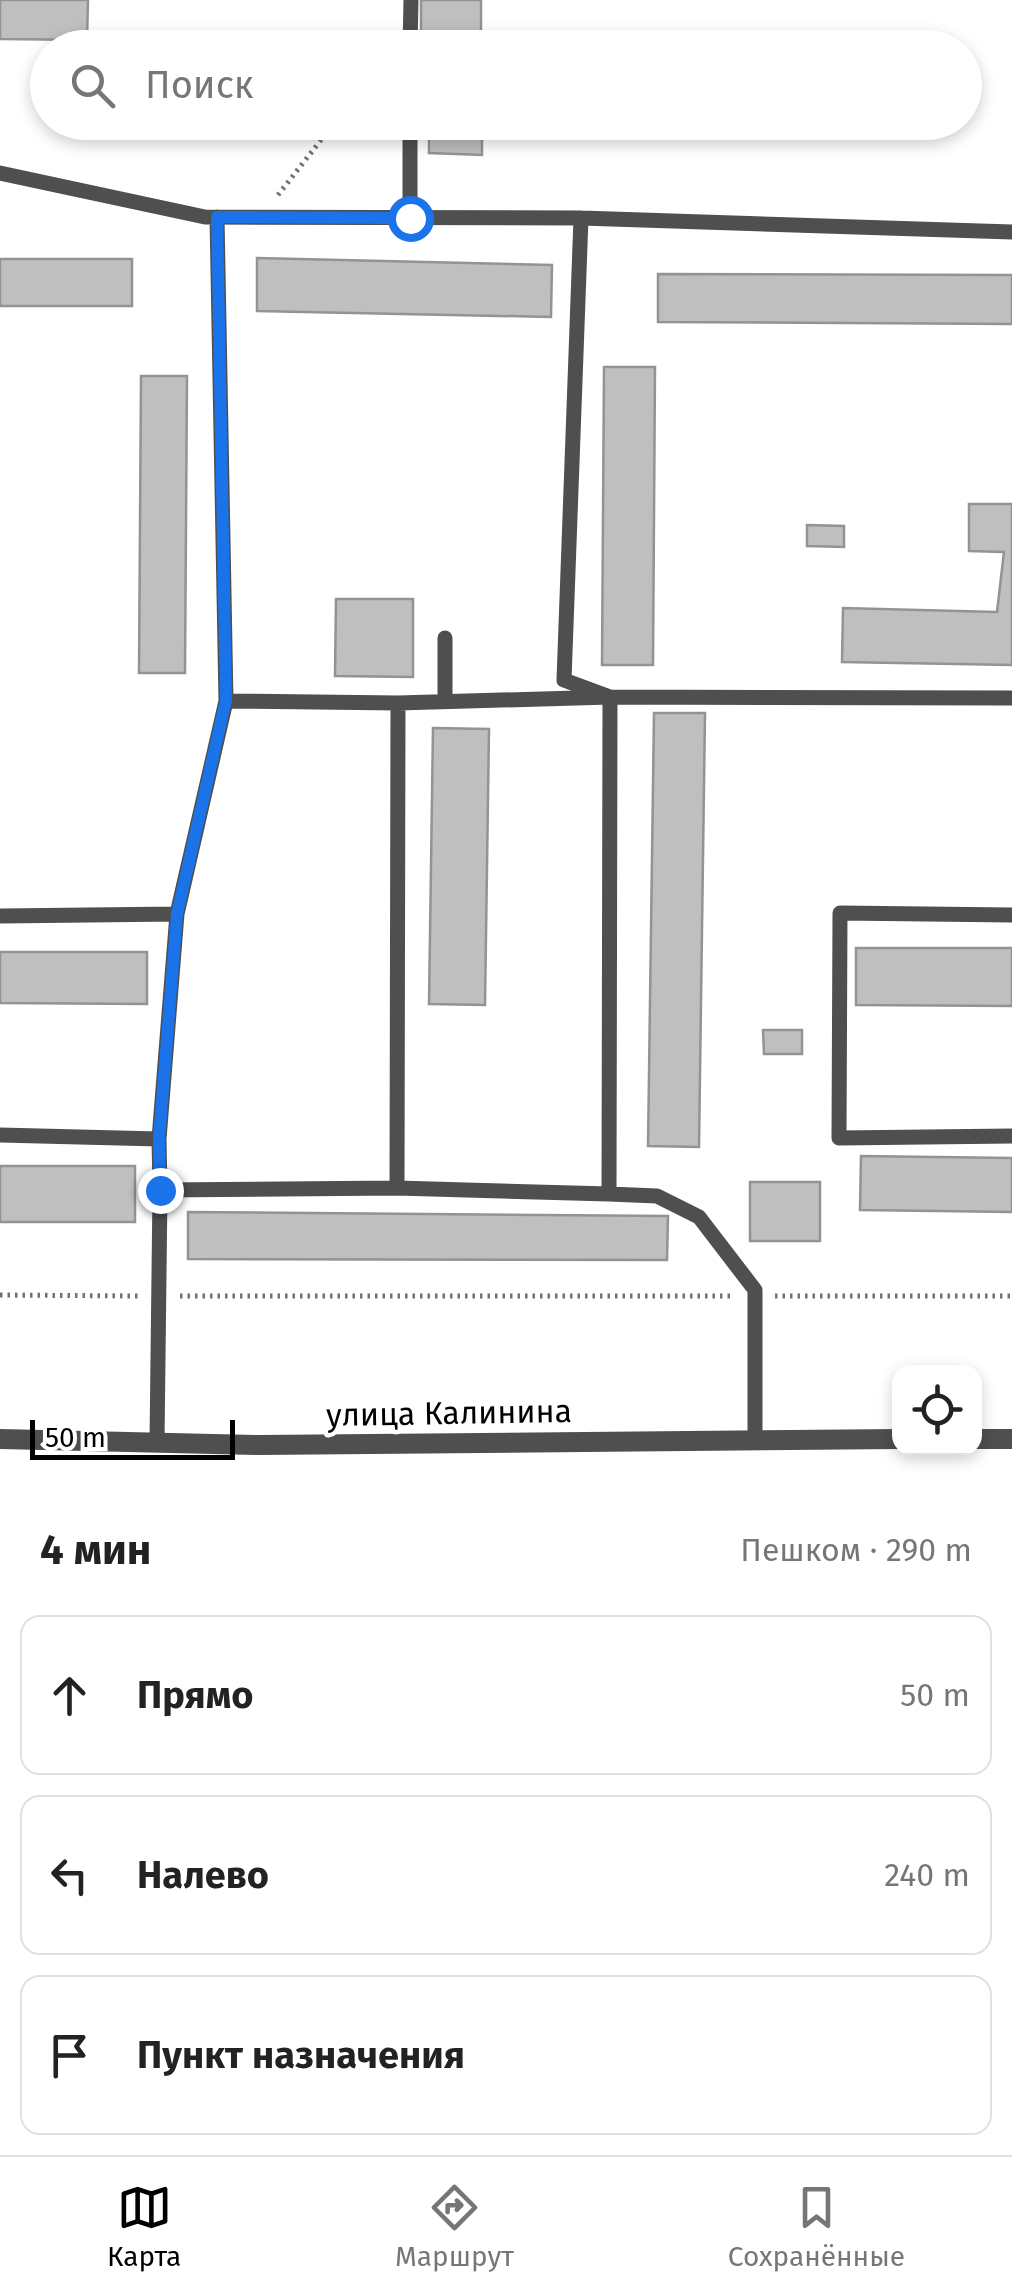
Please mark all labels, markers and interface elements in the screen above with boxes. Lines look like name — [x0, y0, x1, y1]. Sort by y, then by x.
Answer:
search box — [30, 30, 982, 140]
icon: search — [65, 58, 120, 113]
text: Поиск — [145, 62, 254, 108]
route start — [388, 196, 434, 242]
route end — [138, 1168, 184, 1214]
map controls — [892, 1365, 982, 1455]
button: locate — [892, 1365, 982, 1455]
street label: улица Калинина — [326, 1392, 572, 1434]
scale bar — [30, 1415, 235, 1460]
text: 50 m — [45, 1421, 106, 1454]
text: 4 мин — [40, 1525, 151, 1575]
text: Пешком · 290 m — [740, 1531, 972, 1569]
icon: ahead — [42, 1668, 97, 1723]
text: Прямо — [137, 1672, 253, 1718]
text: 50 m — [900, 1676, 970, 1714]
icon: left — [42, 1848, 97, 1903]
text: Налево — [137, 1852, 269, 1898]
text: 240 m — [884, 1856, 970, 1894]
icon: arrive — [42, 2028, 97, 2083]
text: Пункт назначения — [137, 2032, 465, 2078]
tab: Карта — [107, 2180, 181, 2273]
tab: Маршрут — [395, 2180, 514, 2273]
tab: Сохранённые — [728, 2180, 905, 2273]

